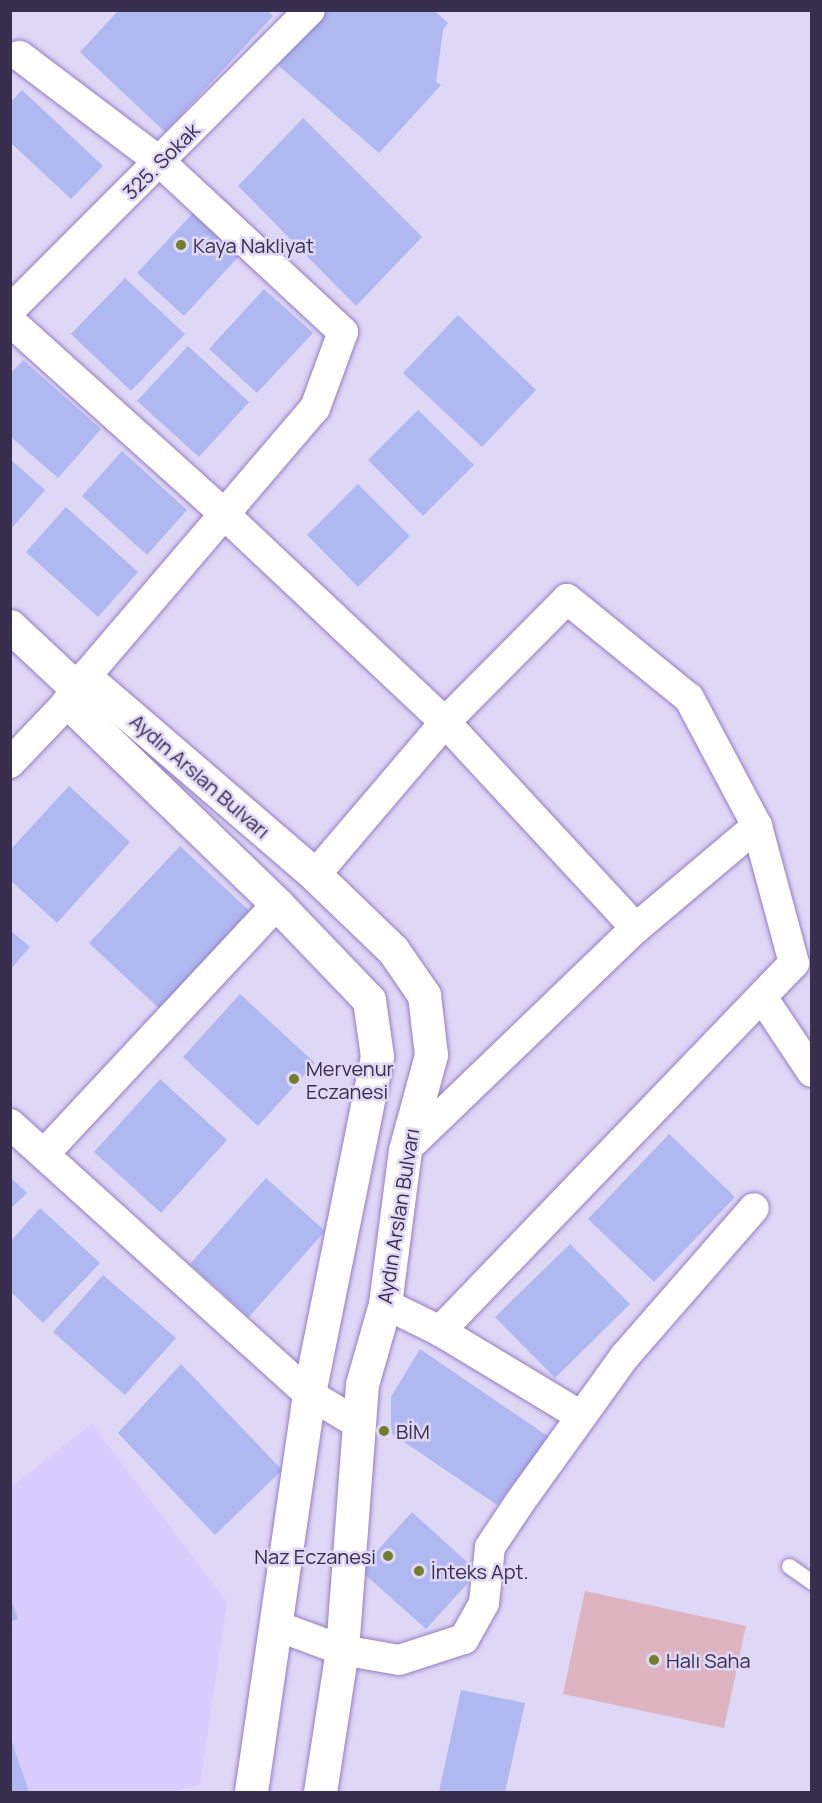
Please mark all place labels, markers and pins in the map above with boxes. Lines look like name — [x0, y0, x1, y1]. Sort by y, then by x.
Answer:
place label: Kaya Nakliyat — [193, 233, 314, 257]
marker: Kaya Nakliyat — [174, 238, 188, 252]
place label: Mervenur Eczanesi — [306, 1056, 394, 1103]
marker: Mervenur Eczanesi — [287, 1072, 301, 1086]
place label: BİM — [396, 1419, 430, 1443]
marker: BİM — [377, 1424, 391, 1438]
place label: Naz Eczanesi — [254, 1544, 376, 1568]
marker: Naz Eczanesi — [381, 1549, 395, 1563]
place label: İnteks Apt. — [431, 1559, 529, 1583]
marker: İnteks Apt. — [412, 1564, 426, 1578]
place label: Halı Saha — [666, 1648, 751, 1672]
marker: Halı Saha — [647, 1653, 661, 1667]

